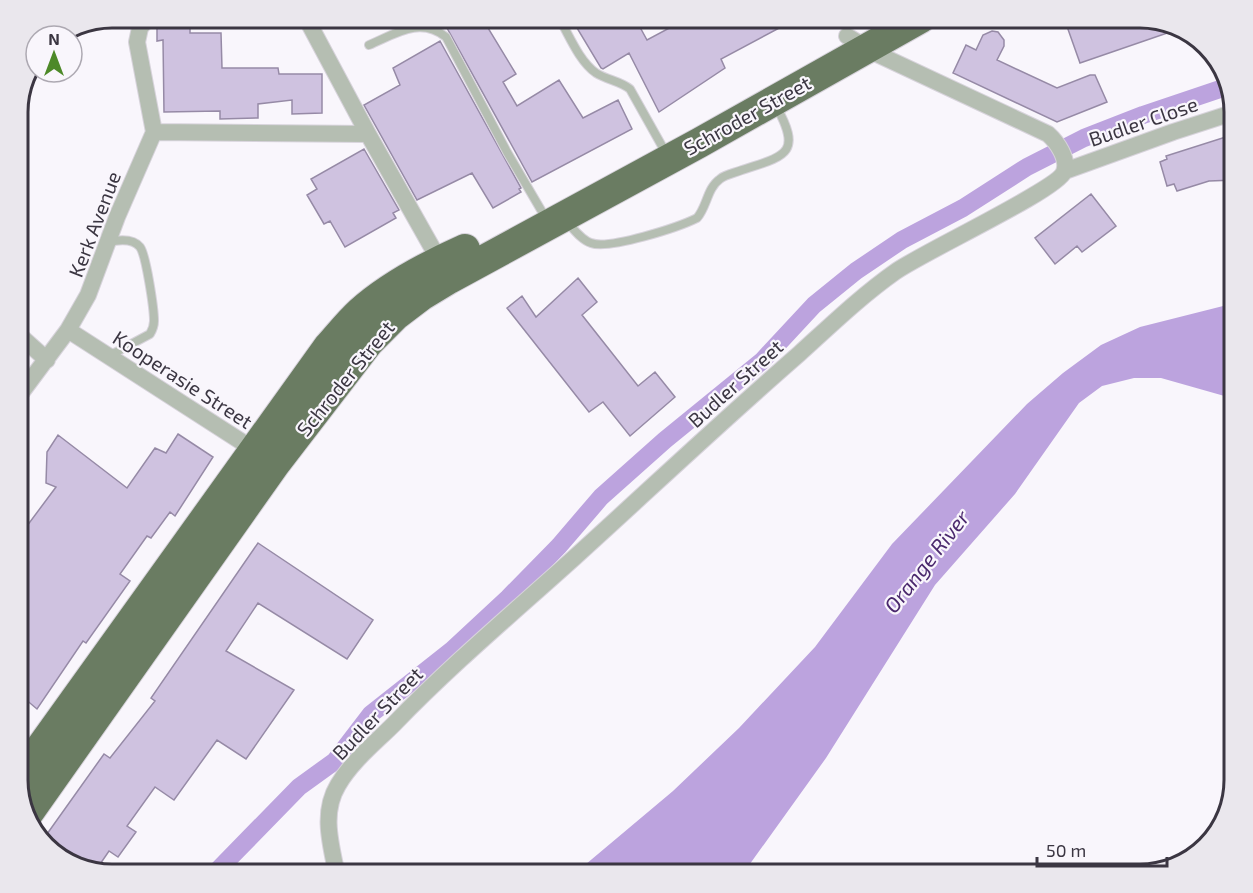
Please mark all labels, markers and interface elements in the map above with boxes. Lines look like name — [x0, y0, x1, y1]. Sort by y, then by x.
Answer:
north arrow — [24, 24, 84, 84]
text: N — [48, 29, 60, 48]
street label: Schroder Street — [679, 70, 815, 160]
street label: Budler Close — [1085, 91, 1201, 151]
street label: Kerk Avenue — [63, 168, 125, 280]
street label: Schroder Street — [291, 315, 399, 441]
street label: Kooperasie Street — [109, 325, 258, 433]
street label: Budler Street — [683, 334, 788, 432]
water label: Orange River — [878, 504, 974, 617]
street label: Budler Street — [327, 661, 427, 764]
scale bar — [1037, 830, 1168, 868]
text: 50 m — [1046, 839, 1086, 861]

